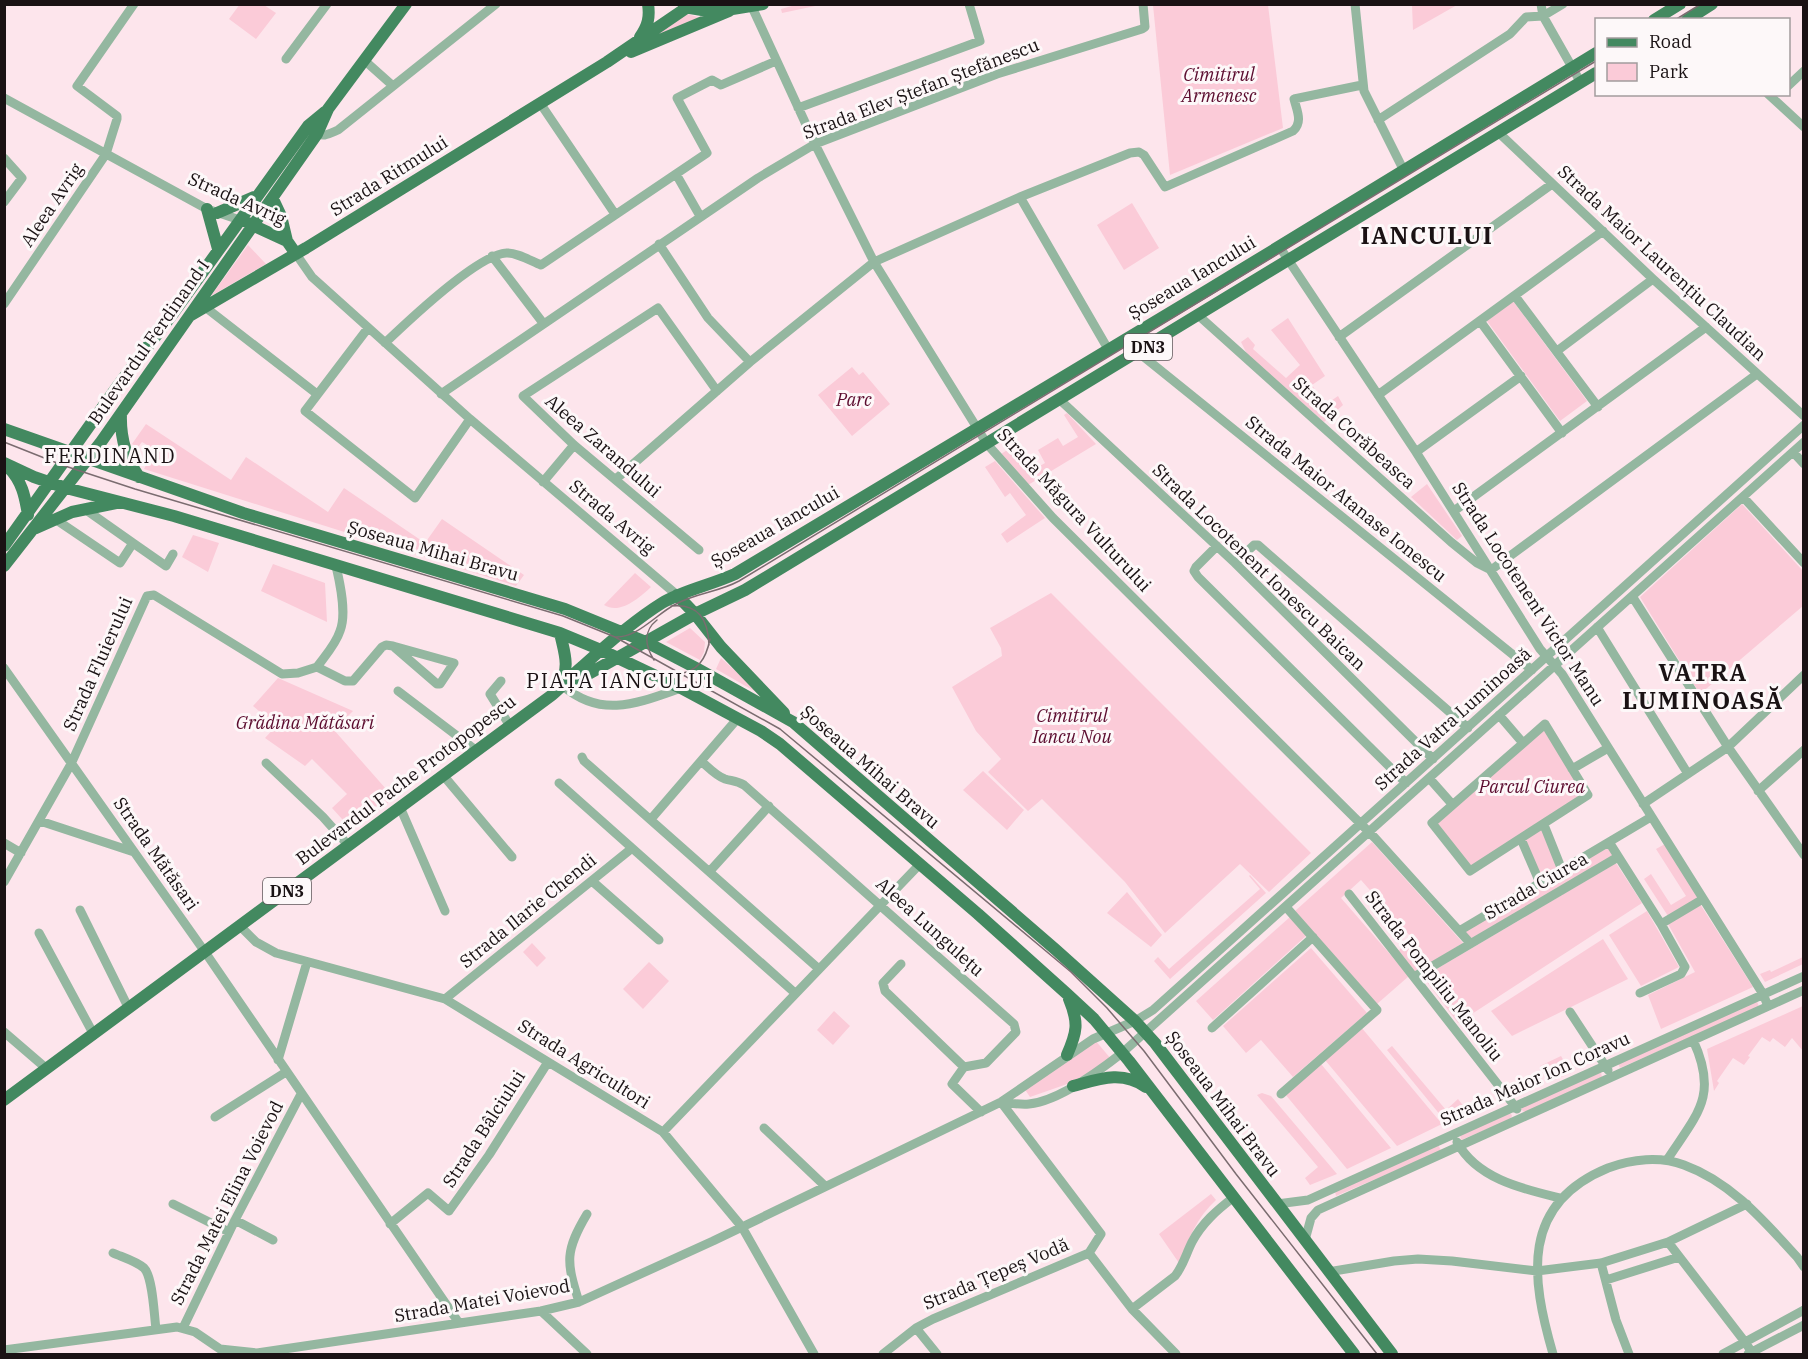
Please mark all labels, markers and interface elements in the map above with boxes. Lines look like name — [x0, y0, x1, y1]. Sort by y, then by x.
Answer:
legend — [1595, 18, 1790, 96]
text: Road — [1649, 30, 1692, 53]
street label: Strada Elev Ștefan Ștefănescu — [799, 33, 1042, 144]
text: Park — [1649, 60, 1689, 83]
park label: Cimitirul Armenesc — [1180, 63, 1257, 107]
street label: Strada Ritmului — [326, 130, 452, 221]
street label: Aleea Avrig — [15, 158, 88, 251]
street label: Strada Maior Laurențiu Claudian — [1553, 160, 1772, 366]
street label: Strada Avrig — [185, 167, 290, 230]
district label: IANCULUI — [1360, 219, 1494, 251]
street label: Șoseaua Iancului — [1124, 230, 1260, 325]
street label: Bulevardul Ferdinand I — [83, 255, 214, 429]
road number: DN3 — [1124, 334, 1172, 360]
street label: Strada Corăbeasca — [1288, 371, 1421, 494]
park label: Parc — [835, 388, 872, 411]
street label: Aleea Zarandului — [541, 389, 666, 502]
street label: Strada Maior Atanase Ionescu — [1241, 410, 1452, 587]
street label: Strada Măgura Vulturului — [993, 423, 1156, 596]
district label: FERDINAND — [44, 442, 176, 469]
street label: Strada Locotenent Ionescu Baican — [1148, 458, 1371, 675]
street label: Strada Avrig — [565, 474, 660, 559]
street label: Strada Locotenent Victor Manu — [1447, 477, 1610, 710]
street label: Șoseaua Iancului — [706, 480, 843, 573]
street label: Șoseaua Mihai Bravu — [345, 515, 521, 586]
street label: Strada Fluierului — [58, 593, 138, 734]
street label: Strada Vatra Luminoasă — [1369, 642, 1536, 795]
district label: VATRA LUMINOASĂ — [1622, 656, 1784, 716]
district label: PIAȚA IANCULUI — [526, 666, 714, 694]
street label: Bulevardul Pache Protopopescu — [291, 689, 520, 870]
street label: Șoseaua Mihai Bravu — [796, 700, 945, 833]
park label: Cimitirul Iancu Nou — [1031, 704, 1112, 748]
park label: Grădina Mătăsari — [236, 711, 375, 734]
park label: Parcul Ciurea — [1478, 775, 1585, 798]
street label: Strada Mătăsari — [109, 792, 204, 915]
street label: Strada Ciurea — [1480, 847, 1592, 924]
street label: Strada Ilarie Chendi — [455, 848, 601, 973]
street label: Aleea Lungulețu — [871, 872, 989, 981]
road number: DN3 — [263, 878, 311, 904]
street label: Strada Pompiliu Manoliu — [1361, 886, 1508, 1066]
street label: Strada Agricultori — [514, 1014, 655, 1114]
street label: Șoseaua Mihai Bravu — [1161, 1026, 1286, 1181]
street label: Strada Maior Ion Coravu — [1436, 1026, 1633, 1131]
street label: Strada Bâlciului — [437, 1065, 530, 1192]
street label: Strada Matei Elina Voievod — [165, 1097, 288, 1309]
street label: Strada Țepeș Vodă — [919, 1232, 1072, 1315]
street label: Strada Matei Voievod — [392, 1274, 572, 1327]

